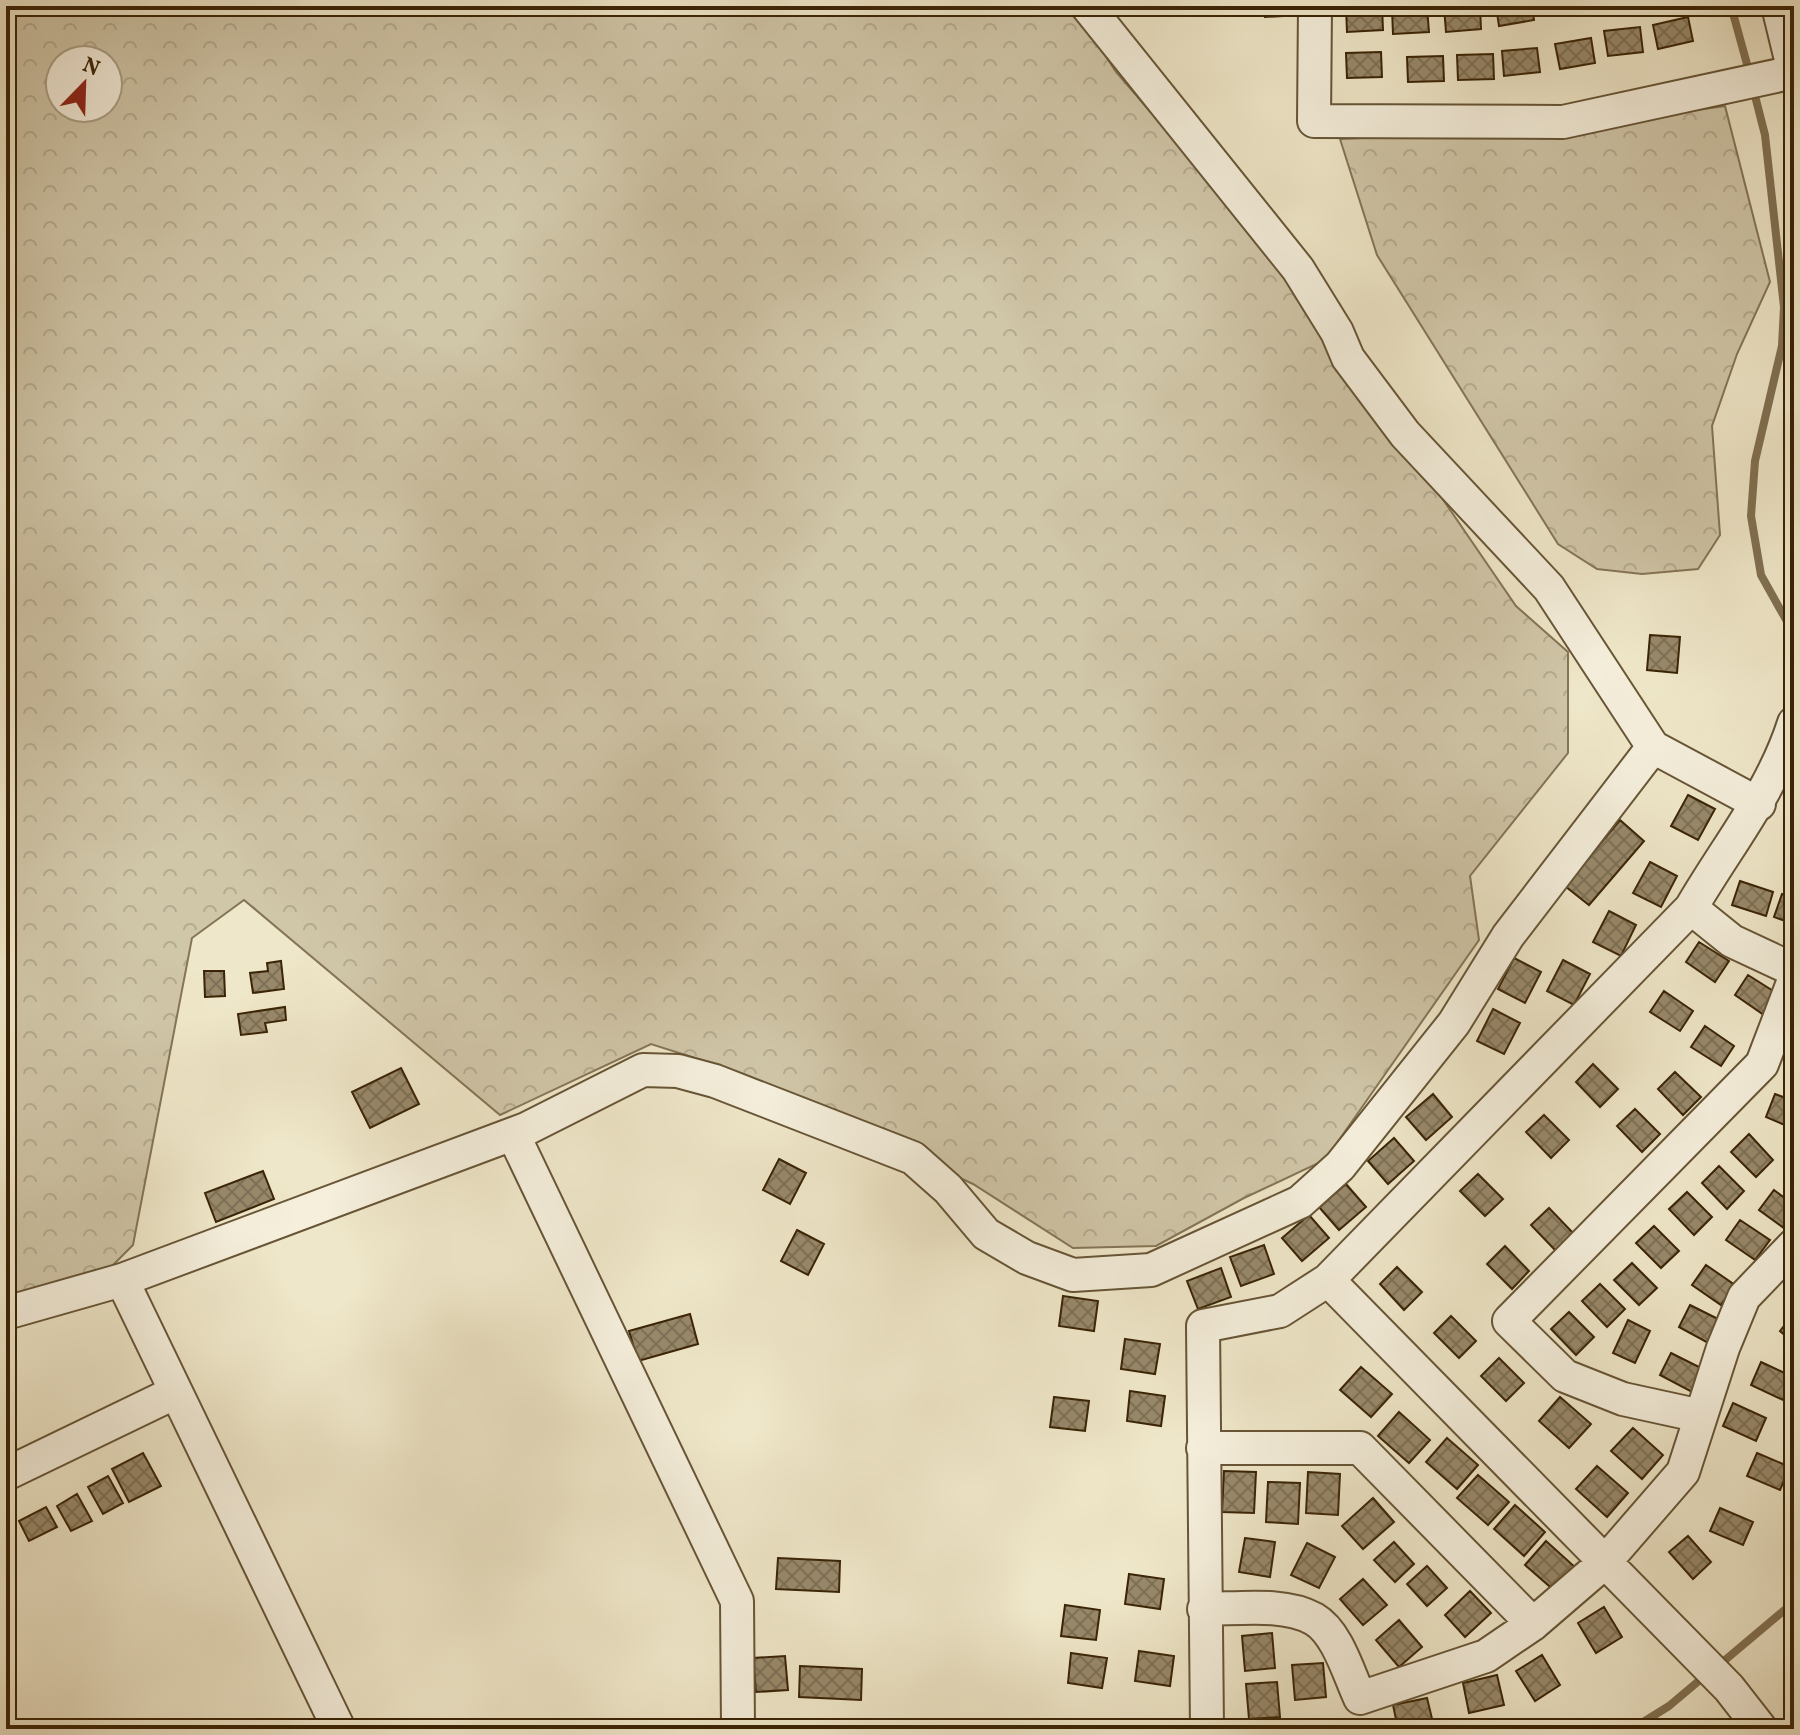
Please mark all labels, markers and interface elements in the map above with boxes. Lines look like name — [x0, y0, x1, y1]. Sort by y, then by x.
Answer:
north arrow — [44, 44, 124, 124]
text: N — [77, 51, 104, 85]

